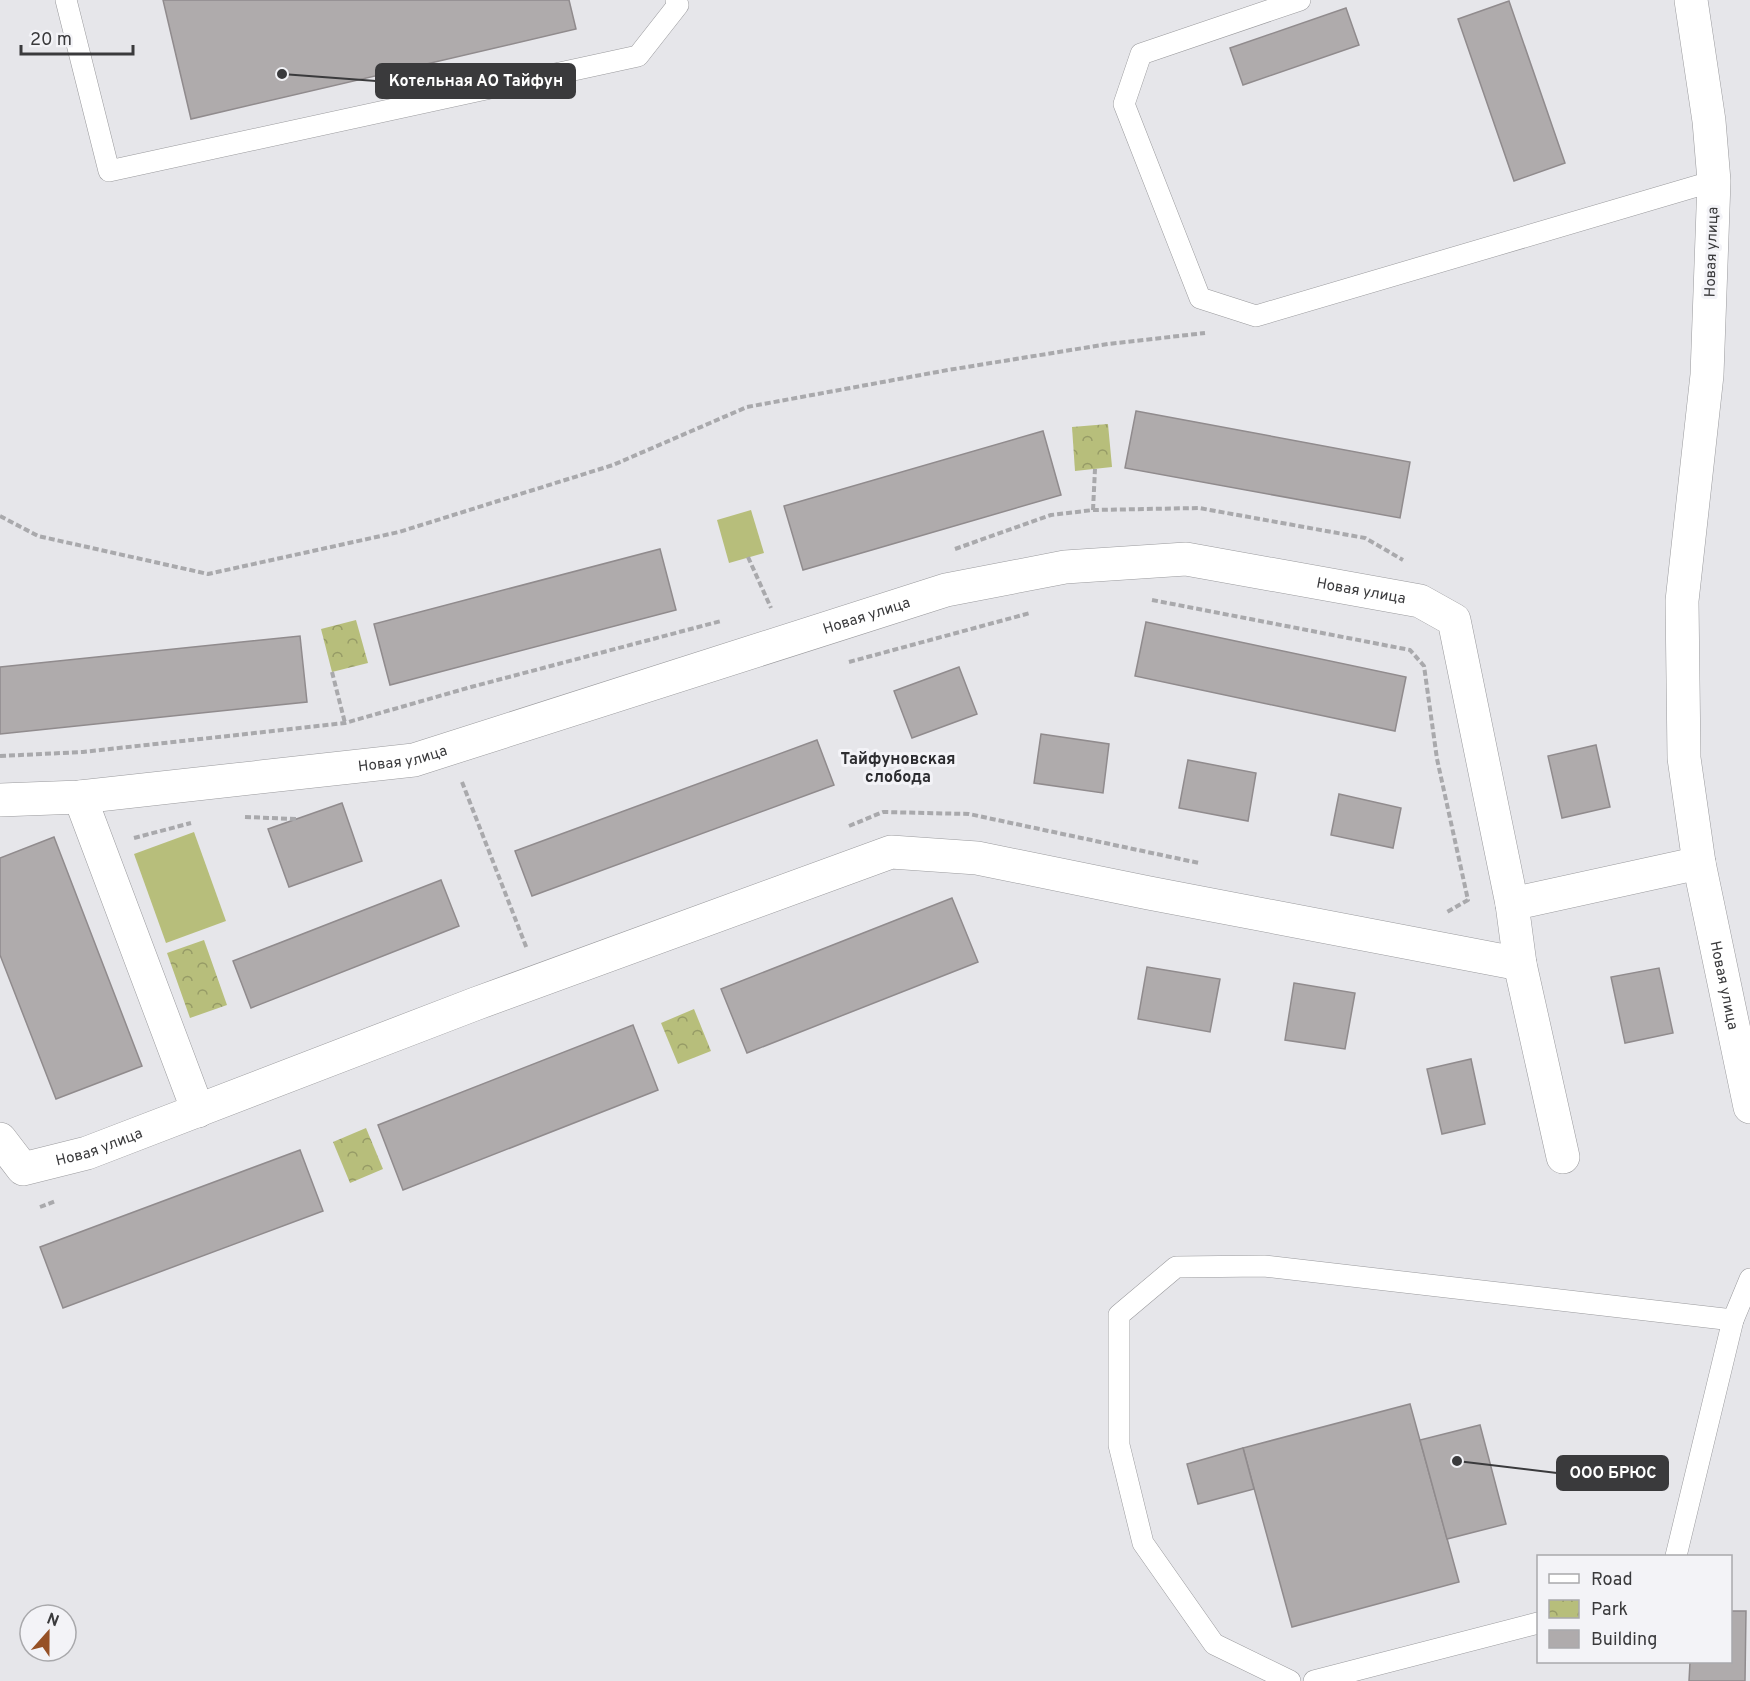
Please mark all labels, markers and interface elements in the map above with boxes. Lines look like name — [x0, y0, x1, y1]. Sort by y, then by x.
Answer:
scale bar — [21, 18, 134, 56]
text: 20 m — [30, 29, 72, 52]
callout: Котельная АО Тайфун — [376, 64, 575, 98]
text: Котельная АО Тайфун — [389, 72, 563, 92]
street label: Новая улица — [1701, 206, 1724, 298]
street label: Новая улица — [1315, 575, 1407, 609]
street label: Новая улица — [821, 594, 913, 640]
street label: Новая улица — [357, 742, 450, 777]
district label: Тайфуновская слобода — [840, 750, 956, 788]
street label: Новая улица — [1705, 939, 1742, 1032]
street label: Новая улица — [54, 1125, 146, 1171]
callout: ООО БРЮС — [1557, 1456, 1668, 1490]
text: ООО БРЮС — [1569, 1464, 1657, 1484]
legend — [1537, 1555, 1732, 1663]
text: Road — [1591, 1569, 1633, 1592]
text: Park — [1591, 1599, 1628, 1622]
north arrow — [18, 1603, 78, 1663]
text: N — [44, 1609, 62, 1632]
text: Building — [1591, 1629, 1657, 1652]

